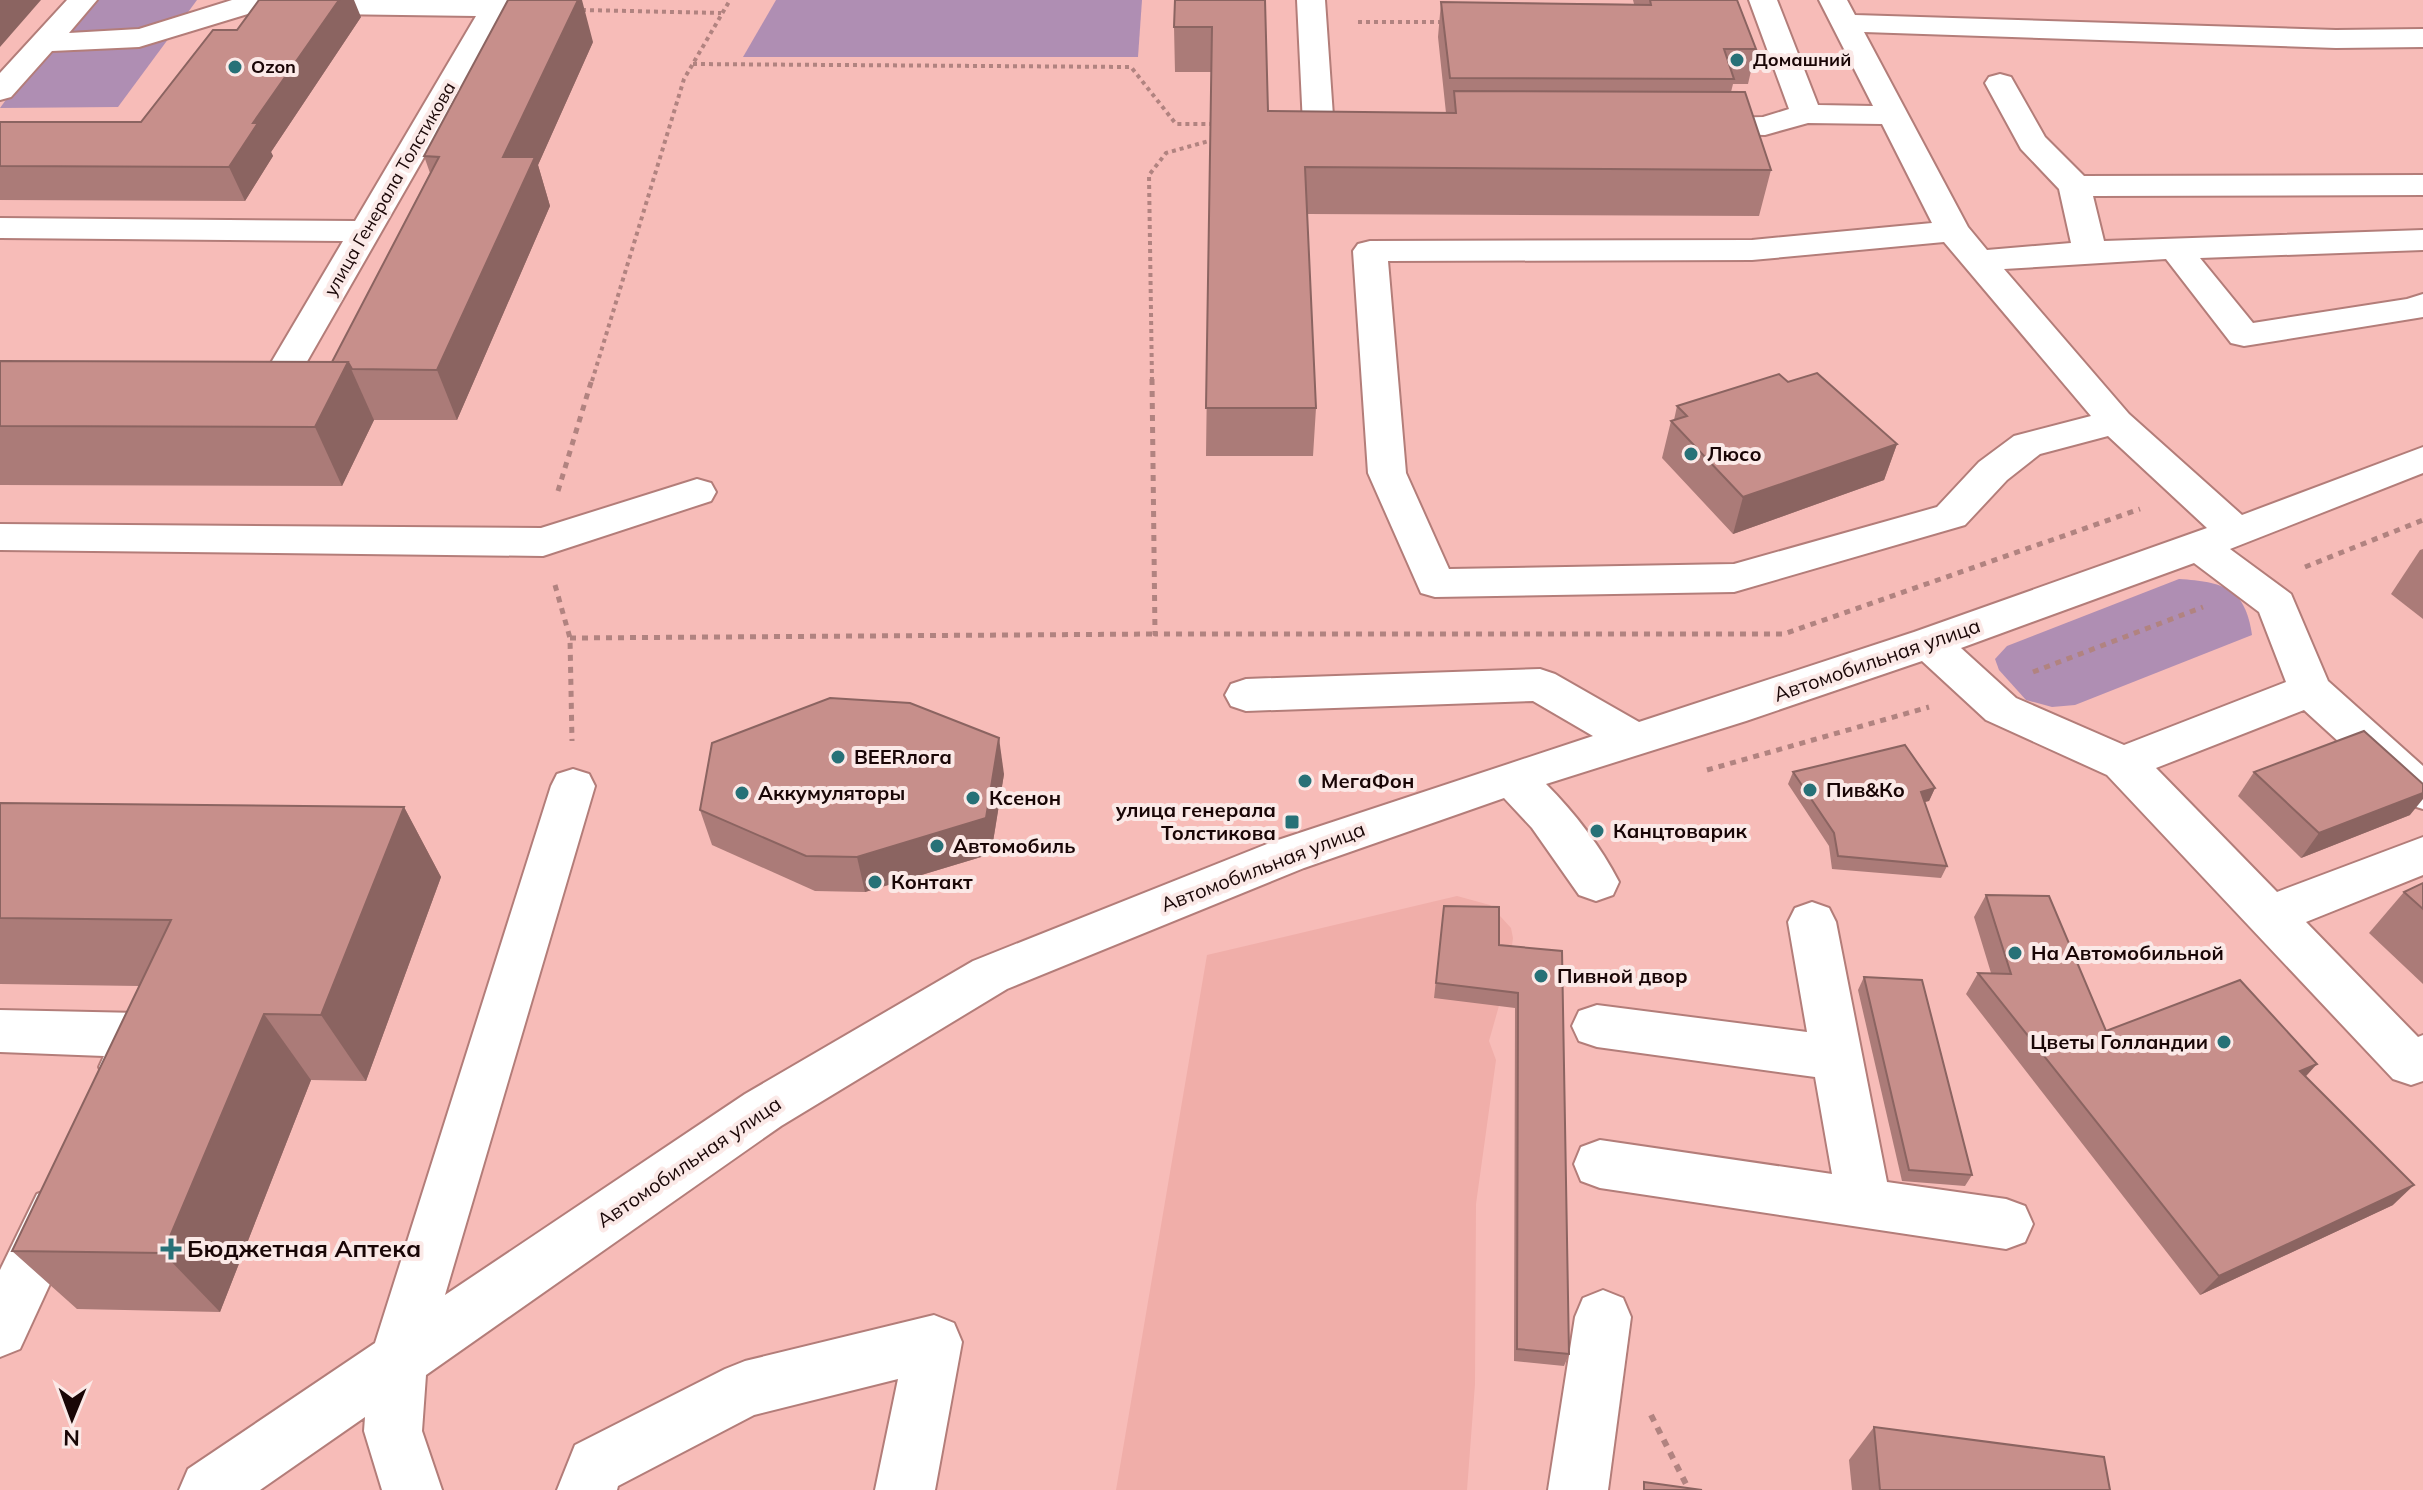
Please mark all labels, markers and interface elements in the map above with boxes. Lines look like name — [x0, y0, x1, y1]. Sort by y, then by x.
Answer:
place label: Домашний — [1753, 48, 1851, 71]
marker: Домашний — [1728, 51, 1746, 69]
place label: Ozon — [251, 55, 296, 78]
marker: Ozon — [226, 58, 244, 76]
street label: улица Генерала Толстикова — [319, 78, 460, 300]
place label: Люсо — [1707, 441, 1762, 466]
marker: Люсо — [1682, 445, 1700, 463]
street label: Автомобильная улица — [1770, 612, 1983, 707]
place label: BEERлога — [854, 744, 952, 769]
marker: BEERлога — [829, 748, 847, 766]
place label: МегаФон — [1321, 768, 1414, 793]
marker: МегаФон — [1296, 772, 1314, 790]
place label: Пив&Ко — [1826, 777, 1905, 802]
place label: Аккумуляторы — [758, 780, 905, 805]
marker: Пив&Ко — [1801, 781, 1819, 799]
marker: Аккумуляторы — [733, 784, 751, 802]
place label: Ксенон — [989, 785, 1061, 810]
marker: Ксенон — [964, 789, 982, 807]
place label: улица генерала Толстикова — [1116, 797, 1276, 845]
marker: улица генерала Толстикова — [1283, 813, 1301, 831]
street label: Автомобильная улица — [1157, 816, 1368, 917]
place label: Канцтоварик — [1613, 818, 1747, 843]
marker: Канцтоварик — [1588, 822, 1606, 840]
place label: Автомобиль — [953, 833, 1075, 858]
marker: Автомобиль — [928, 837, 946, 855]
place label: Контакт — [891, 869, 973, 894]
marker: Контакт — [866, 873, 884, 891]
place label: На Автомобильной — [2031, 940, 2224, 965]
marker: На Автомобильной — [2006, 944, 2024, 962]
place label: Пивной двор — [1557, 963, 1688, 988]
marker: Пивной двор — [1532, 967, 1550, 985]
place label: Цветы Голландии — [2030, 1029, 2208, 1054]
marker: Цветы Голландии — [2215, 1033, 2233, 1051]
street label: Автомобильная улица — [592, 1091, 786, 1233]
place label: Бюджетная Аптека — [187, 1233, 421, 1263]
marker: Бюджетная Аптека — [162, 1240, 180, 1258]
north arrow — [32, 1378, 112, 1458]
text: N — [63, 1424, 80, 1452]

